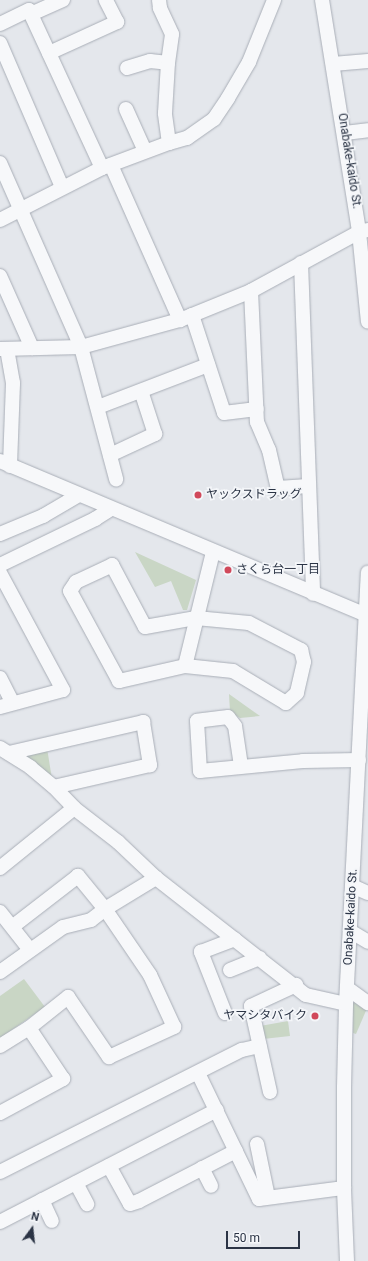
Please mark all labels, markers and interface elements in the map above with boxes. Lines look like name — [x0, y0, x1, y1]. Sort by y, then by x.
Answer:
street label: Onabake-kaido St. — [334, 112, 364, 210]
place label: ヤックスドラッグ — [206, 488, 302, 502]
marker: ヤックスドラッグ — [193, 490, 203, 500]
place label: さくら台一丁目 — [236, 563, 320, 577]
marker: さくら台一丁目 — [223, 565, 233, 575]
street label: Onabake-kaido St. — [341, 868, 361, 966]
place label: ヤマシタバイク — [223, 1009, 307, 1023]
marker: ヤマシタバイク — [310, 1011, 320, 1021]
north arrow — [12, 1209, 52, 1249]
text: N — [30, 1210, 41, 1224]
scale bar — [228, 1223, 302, 1249]
text: 50 m — [233, 1231, 260, 1245]

